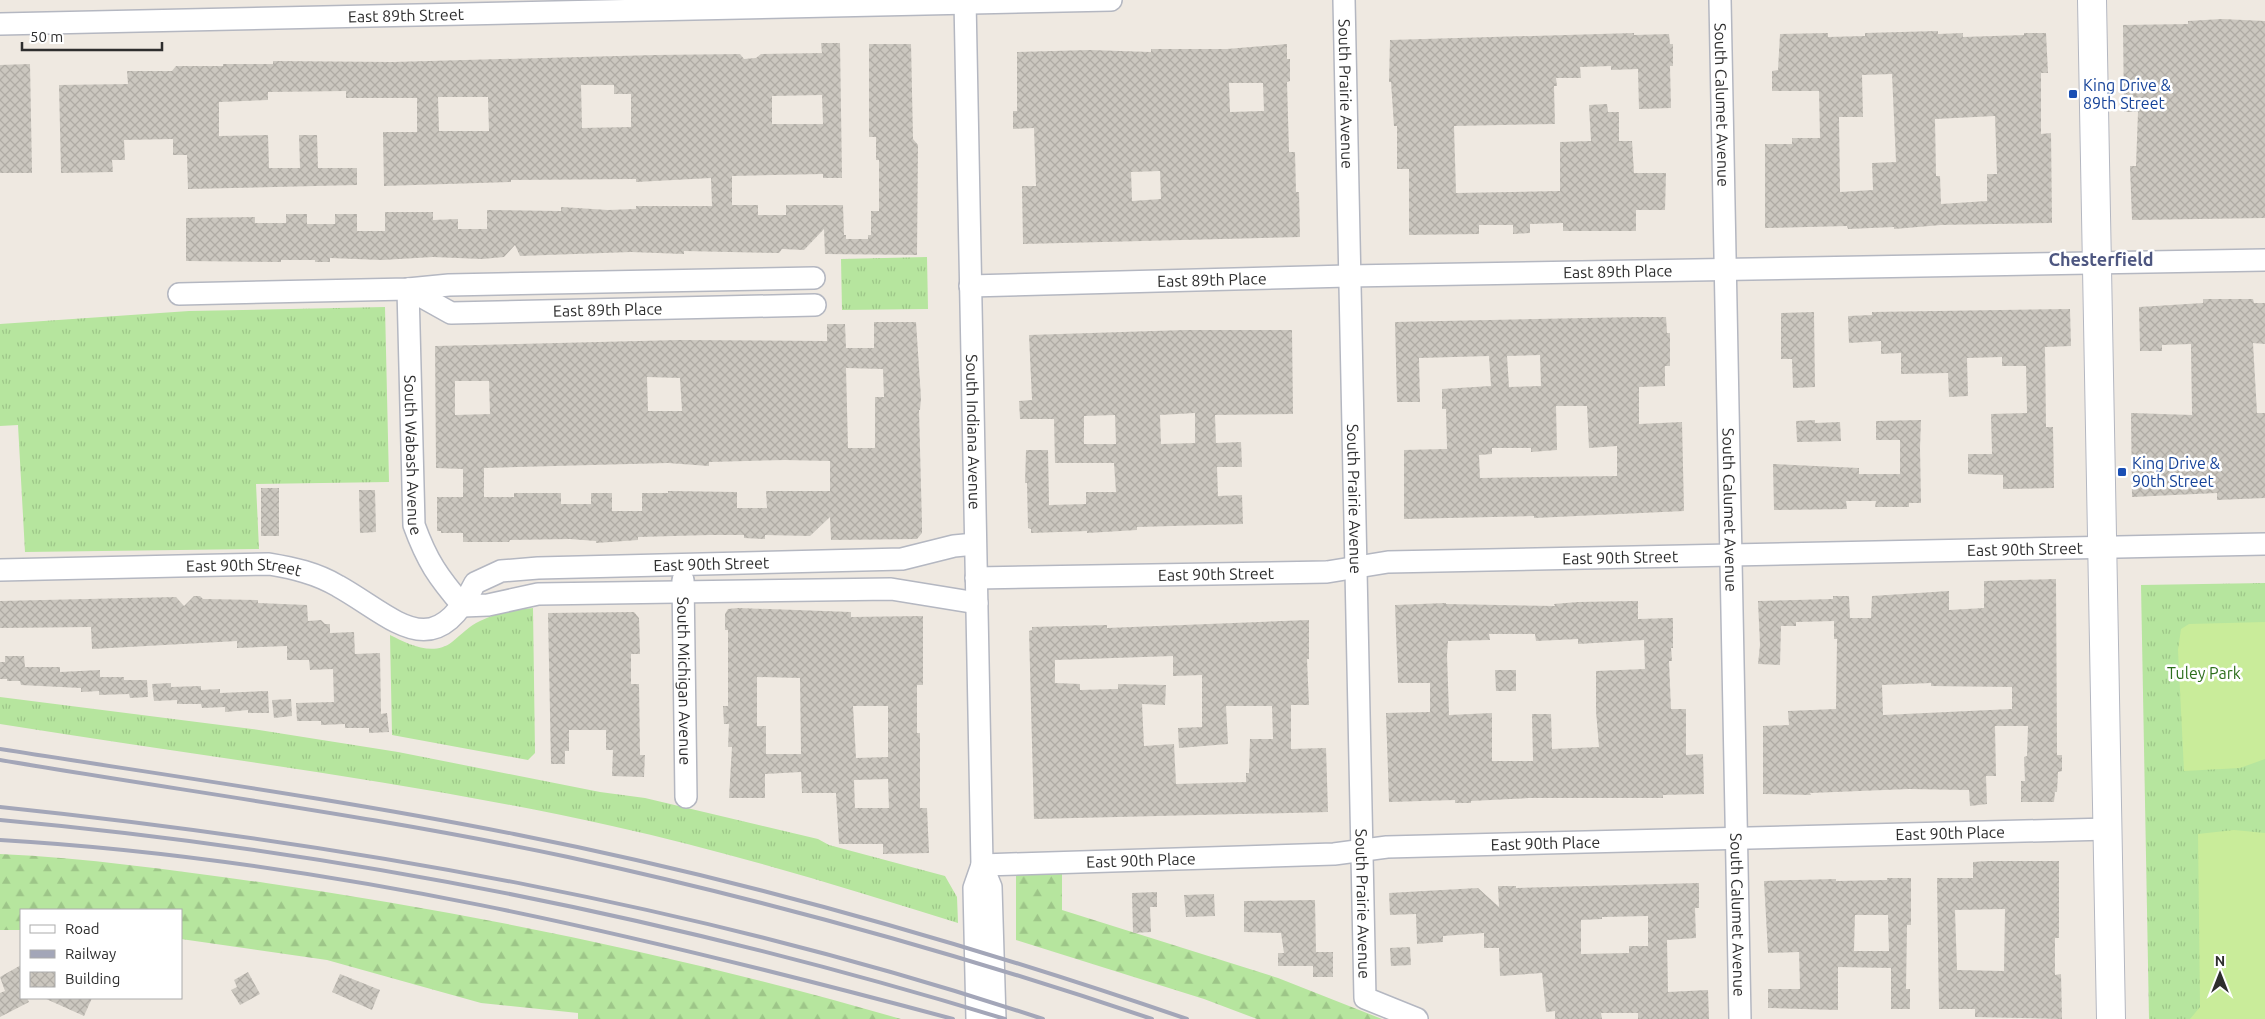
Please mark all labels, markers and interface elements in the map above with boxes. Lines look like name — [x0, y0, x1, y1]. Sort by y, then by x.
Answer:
street label: East 89th Street — [348, 5, 465, 25]
street label: South Prairie Avenue — [1335, 19, 1357, 169]
scale bar — [22, 20, 162, 52]
street label: South Calumet Avenue — [1711, 23, 1733, 187]
text: 50 m — [30, 28, 63, 45]
place label: King Drive & 89th Street — [2083, 76, 2171, 112]
marker: King Drive & 89th Street — [2067, 88, 2079, 100]
district label: Chesterfield — [2048, 249, 2154, 269]
street label: East 89th Place — [1563, 261, 1673, 281]
street label: East 89th Place — [1157, 269, 1267, 290]
street label: East 89th Place — [553, 299, 663, 320]
street label: South Indiana Avenue — [963, 354, 984, 510]
street label: South Wabash Avenue — [401, 375, 426, 538]
street label: South Prairie Avenue — [1344, 424, 1365, 574]
street label: South Calumet Avenue — [1719, 428, 1741, 592]
place label: King Drive & 90th Street — [2132, 454, 2220, 490]
marker: King Drive & 90th Street — [2116, 466, 2128, 478]
street label: East 90th Street — [1967, 539, 2084, 559]
street label: East 90th Street — [1562, 547, 1679, 567]
street label: East 90th Street — [653, 553, 770, 574]
street label: East 90th Street — [186, 555, 304, 580]
street label: East 90th Street — [1158, 564, 1275, 584]
street label: South Michigan Avenue — [674, 597, 695, 765]
park label: Tuley Park — [2167, 664, 2241, 682]
street label: East 90th Place — [1895, 823, 2005, 843]
street label: South Prairie Avenue — [1352, 829, 1374, 979]
street label: East 90th Place — [1490, 833, 1600, 853]
street label: South Calumet Avenue — [1727, 833, 1749, 997]
street label: East 90th Place — [1086, 849, 1196, 871]
legend — [20, 909, 182, 999]
text: Road — [65, 920, 100, 937]
text: Railway — [65, 945, 116, 962]
north arrow — [2195, 949, 2245, 999]
text: N — [2215, 953, 2225, 969]
text: Building — [65, 970, 120, 987]

